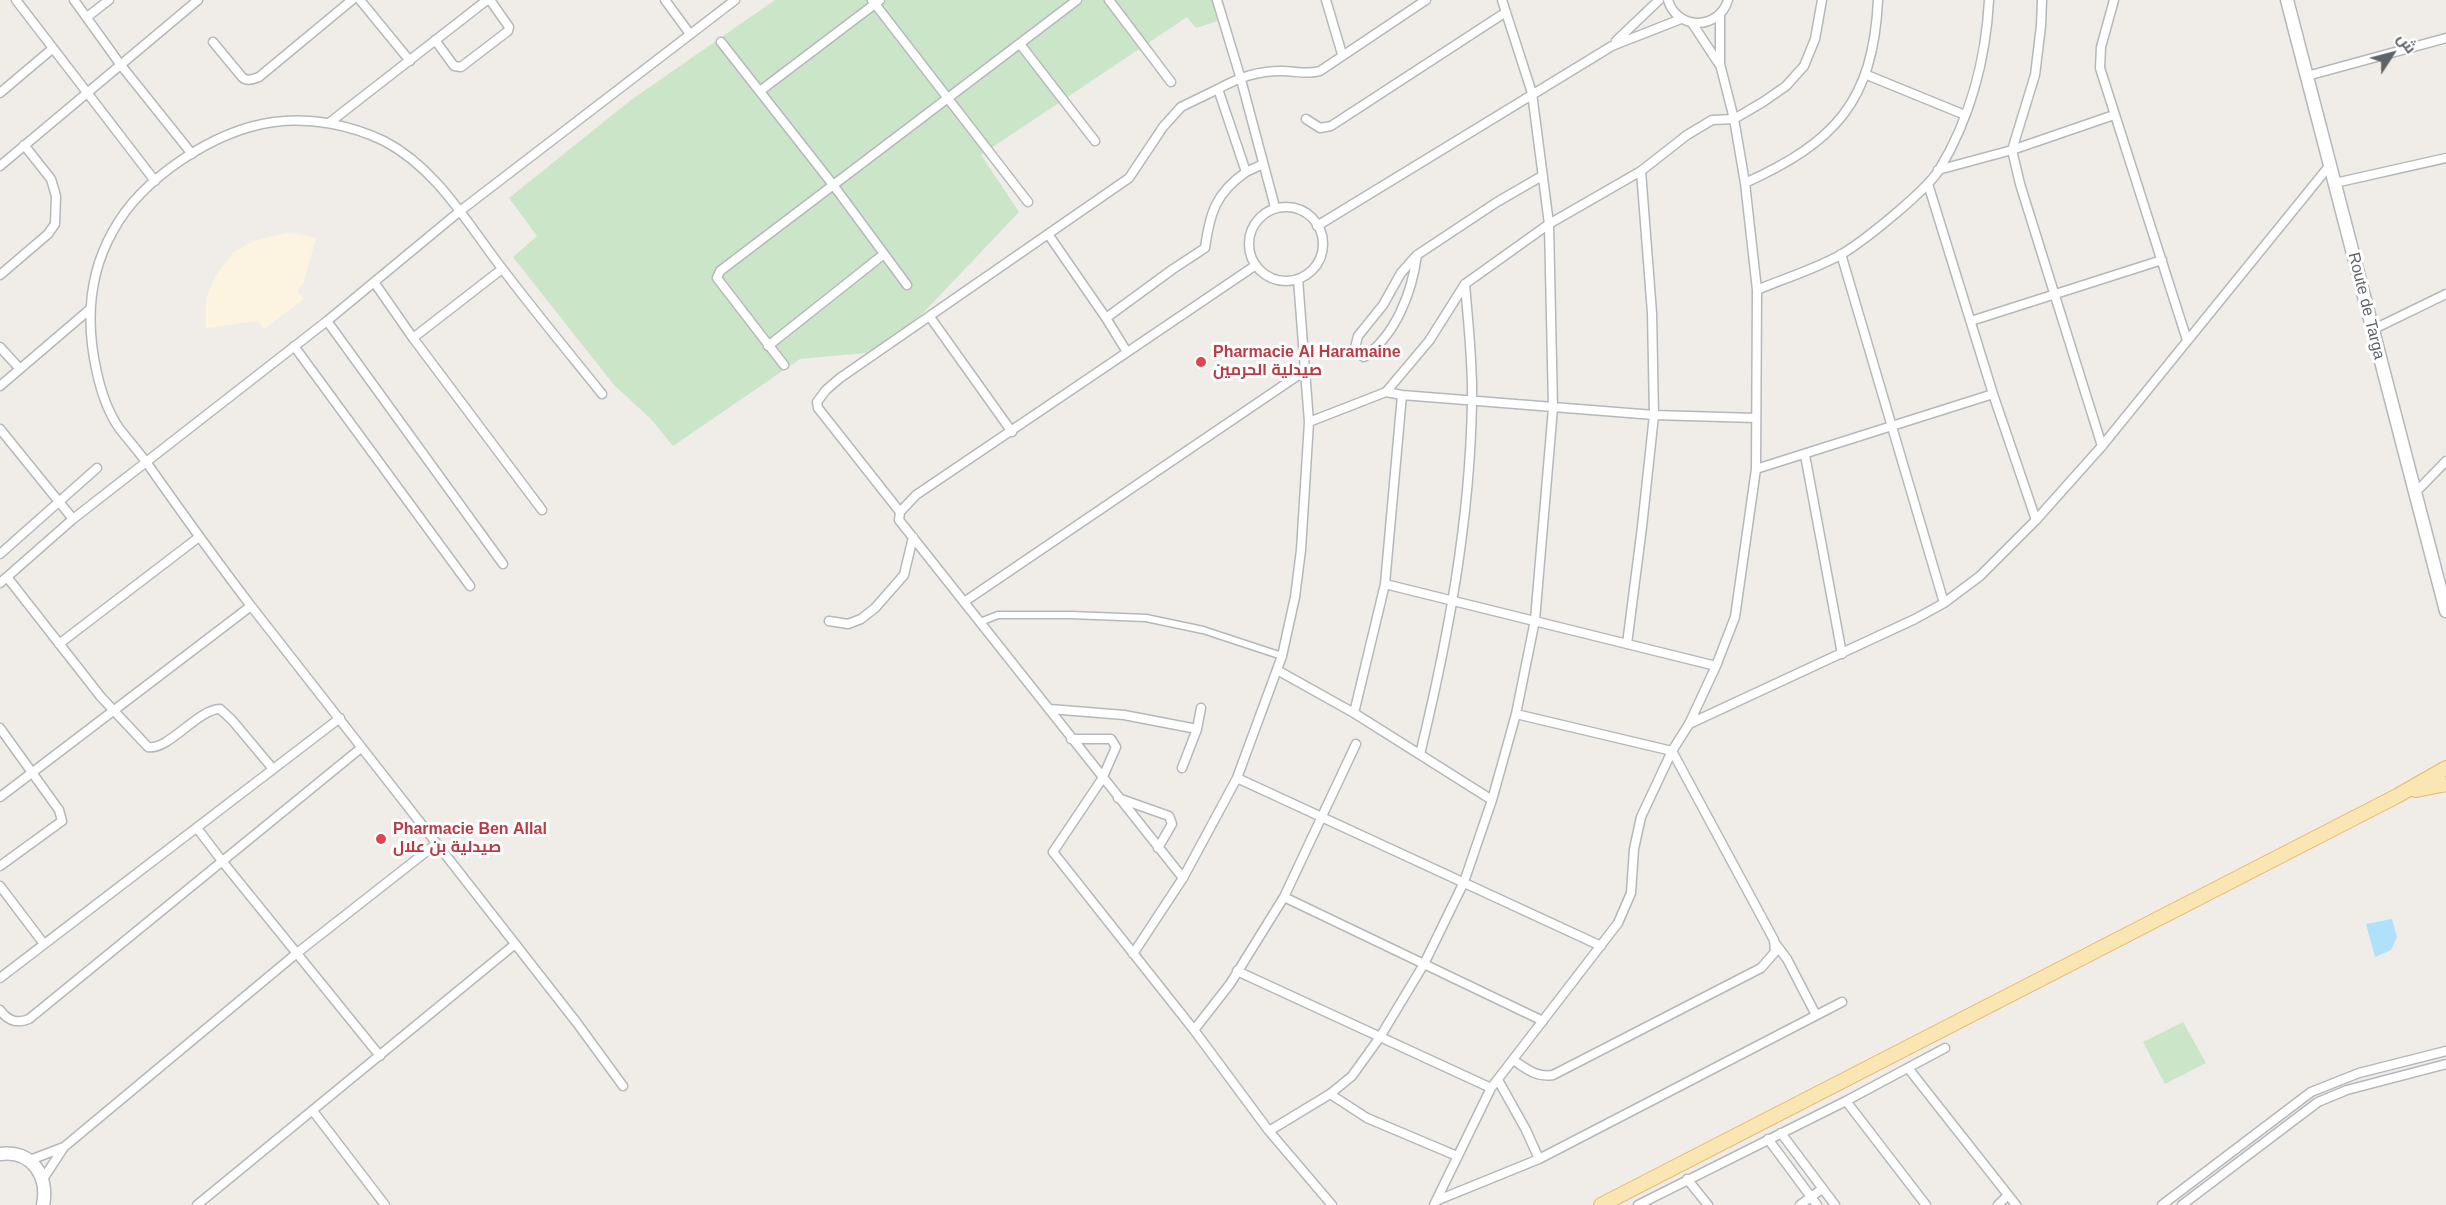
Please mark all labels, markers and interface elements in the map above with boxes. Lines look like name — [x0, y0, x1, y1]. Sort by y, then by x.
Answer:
north arrow — [2362, 24, 2422, 84]
text: ش — [2394, 30, 2420, 56]
street label: Route de Targa — [2343, 251, 2389, 361]
place label: Pharmacie Al Haramaine صيدلية الحرمين — [1213, 343, 1401, 381]
marker: Pharmacie Al Haramaine صيدلية الحرمين — [1194, 355, 1208, 369]
place label: Pharmacie Ben Allal صيدلية بن علال — [393, 820, 547, 858]
marker: Pharmacie Ben Allal صيدلية بن علال — [374, 832, 388, 846]

